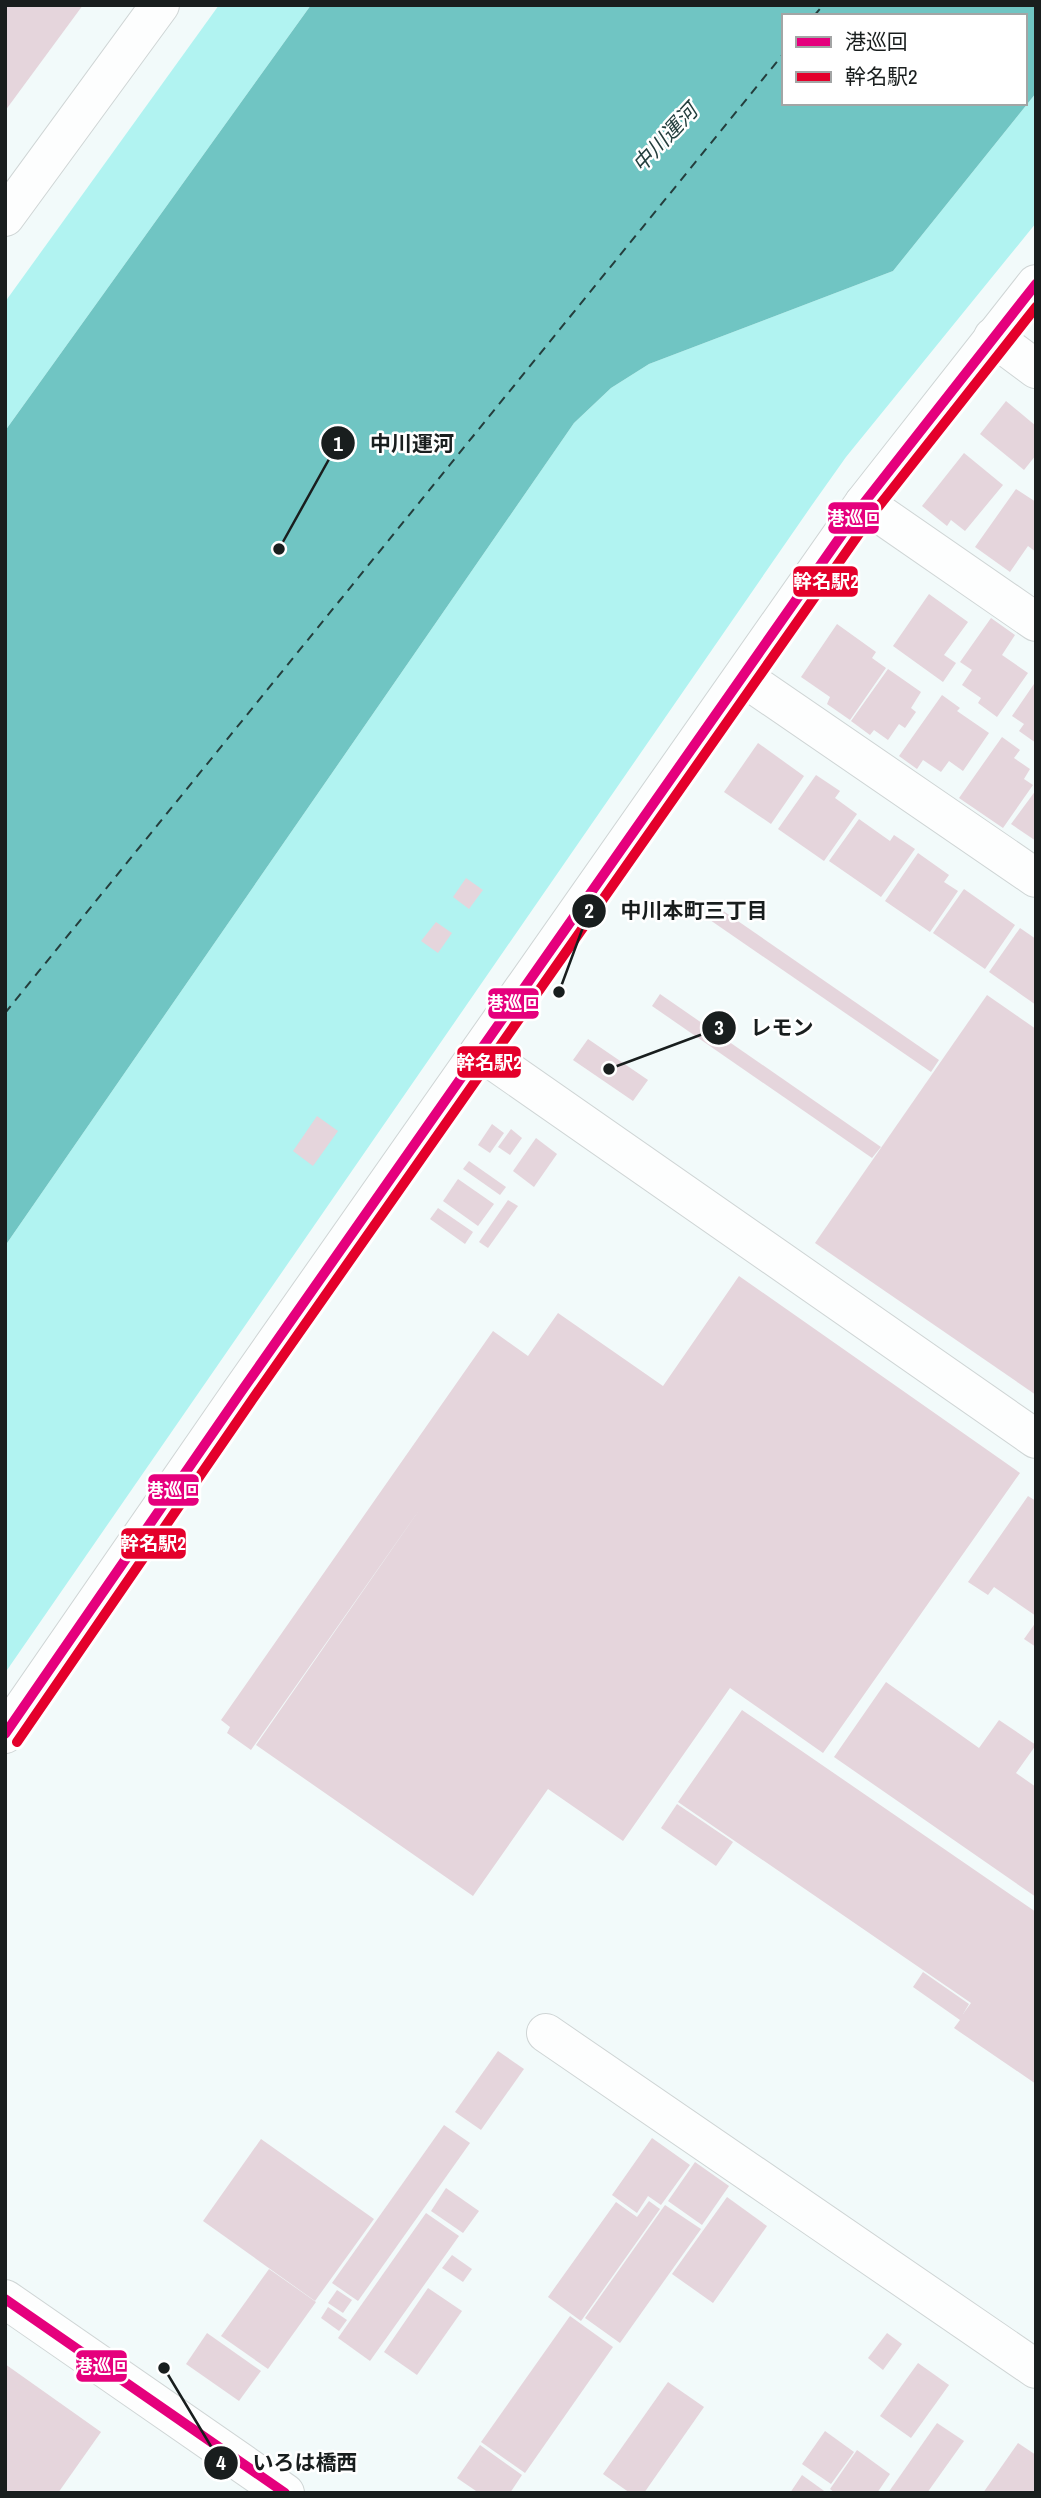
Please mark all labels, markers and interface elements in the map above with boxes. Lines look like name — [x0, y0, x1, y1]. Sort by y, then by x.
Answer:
legend — [782, 14, 1027, 105]
text: 港巡回 — [845, 27, 908, 56]
text: 幹名駅2 — [845, 62, 918, 91]
water label: 中川運河 — [625, 94, 707, 178]
callout: 中川運河 — [321, 422, 468, 464]
text: 1 — [333, 429, 343, 458]
text: 中川運河 — [370, 429, 454, 458]
line badge: 港巡回 — [827, 501, 880, 535]
text: 港巡回 — [825, 505, 883, 531]
line badge: 幹名駅2 — [792, 565, 859, 598]
text: 幹名駅2 — [793, 568, 859, 594]
callout: 中川本町三丁目 — [572, 890, 782, 932]
text: 2 — [584, 896, 594, 925]
text: 中川本町三丁目 — [621, 896, 768, 925]
line badge: 港巡回 — [487, 987, 540, 1020]
text: 港巡回 — [484, 990, 542, 1016]
callout: レモン — [702, 1007, 828, 1049]
text: 3 — [714, 1013, 724, 1042]
text: レモン — [751, 1013, 814, 1042]
line badge: 幹名駅2 — [456, 1045, 522, 1079]
text: 幹名駅2 — [456, 1049, 522, 1075]
line badge: 港巡回 — [147, 1473, 200, 1507]
text: 港巡回 — [144, 1477, 202, 1503]
line badge: 幹名駅2 — [120, 1527, 187, 1560]
text: 幹名駅2 — [120, 1530, 186, 1556]
line badge: 港巡回 — [75, 2349, 128, 2383]
text: 港巡回 — [73, 2353, 131, 2379]
callout: いろは橋西 — [203, 2442, 371, 2484]
text: 4 — [216, 2448, 226, 2477]
text: いろは橋西 — [253, 2448, 358, 2477]

